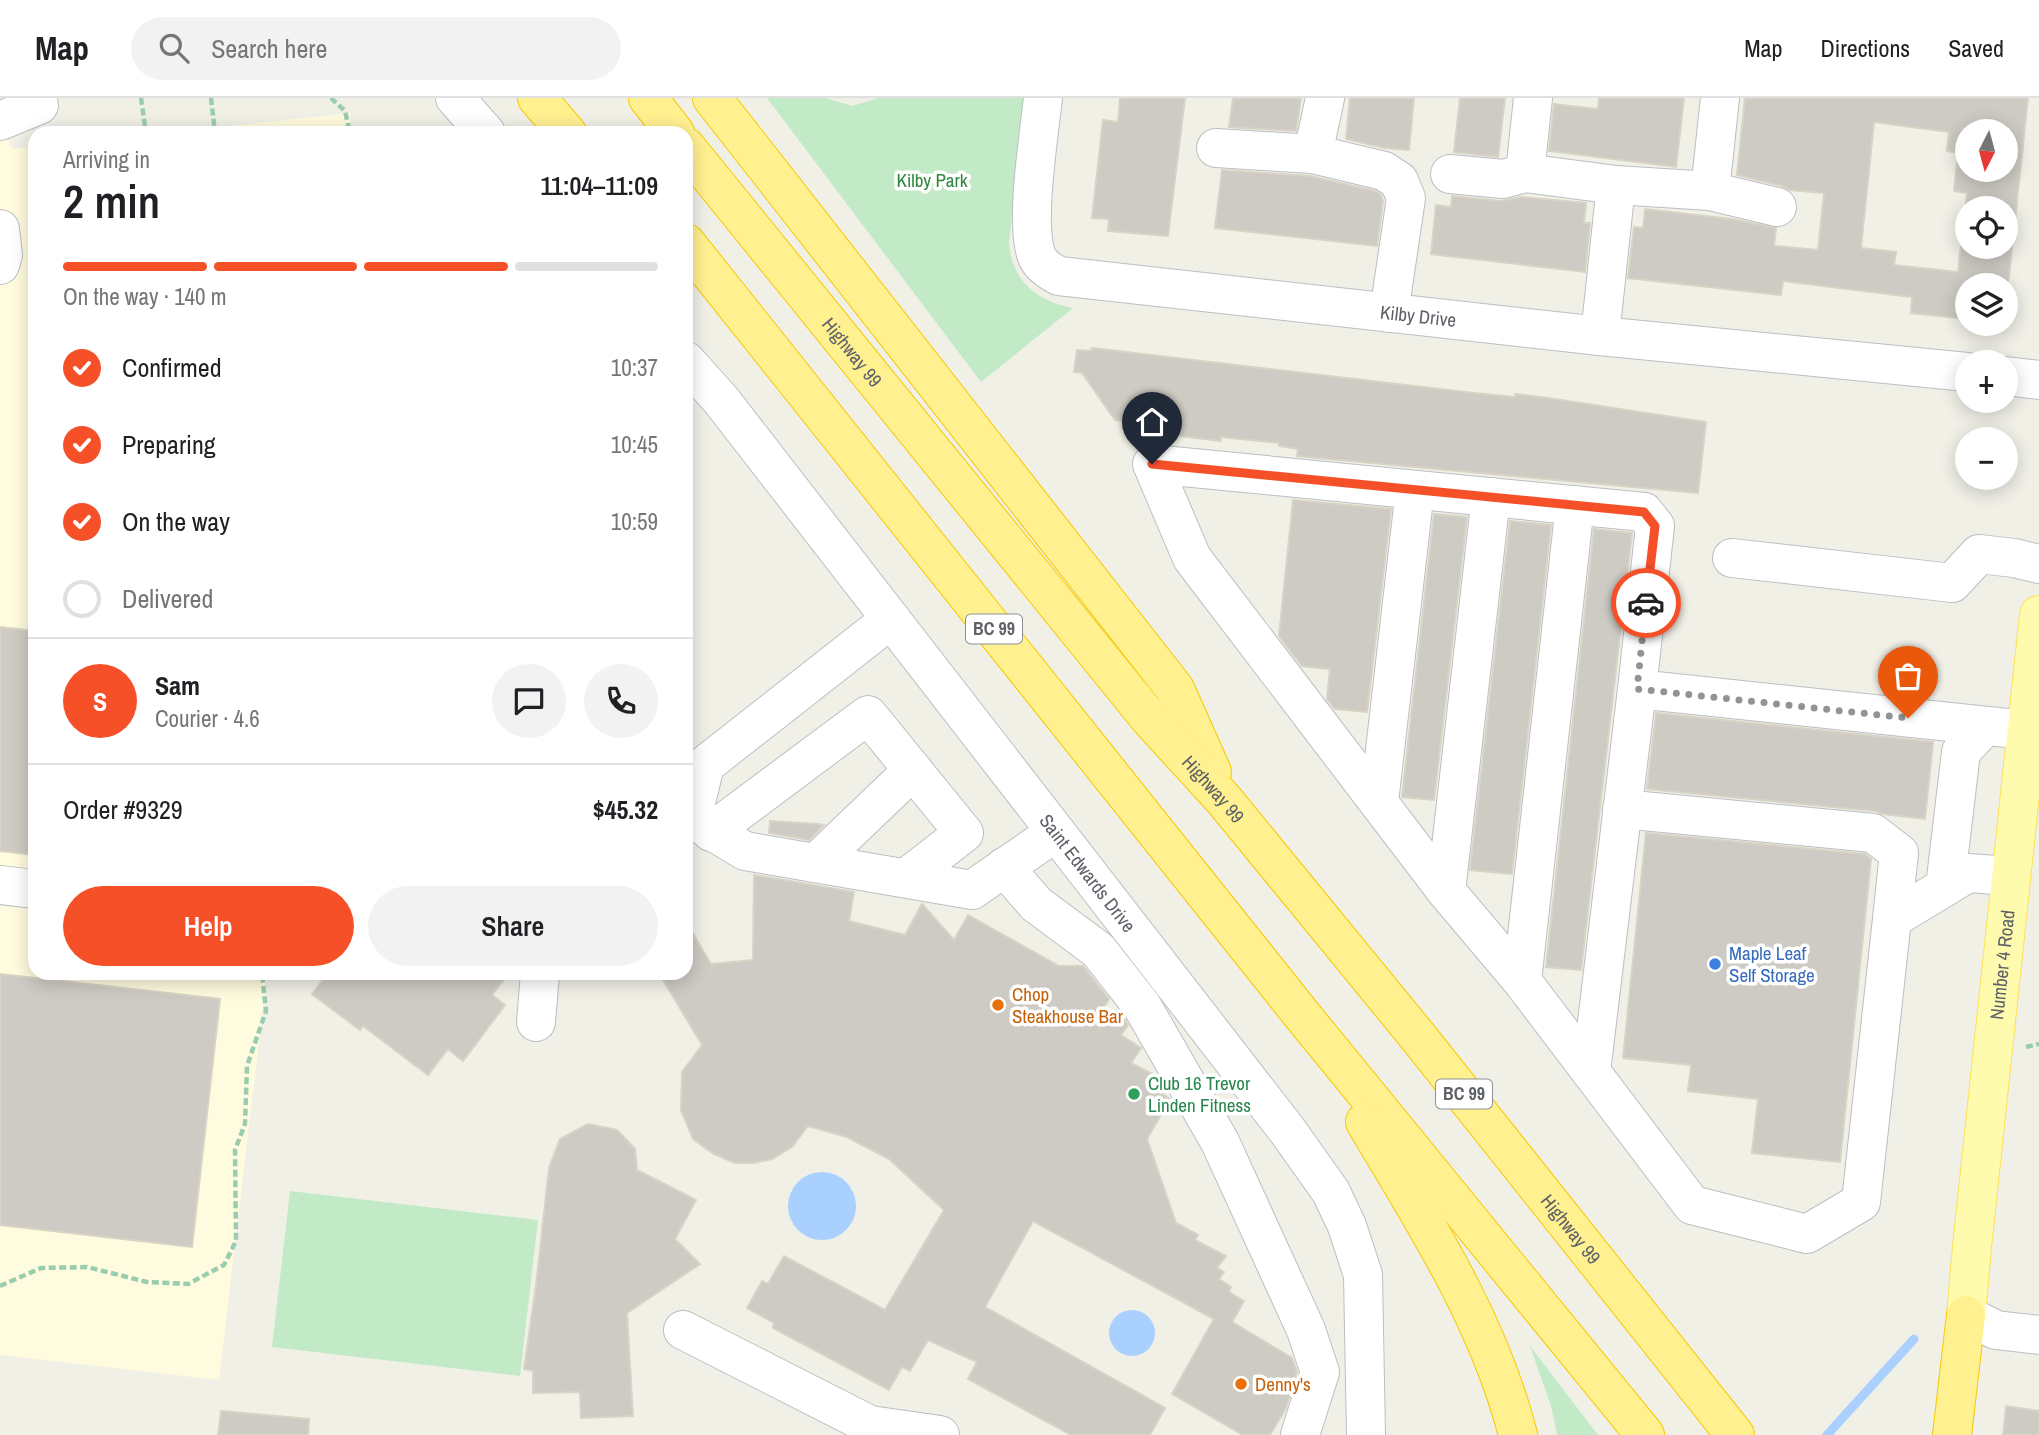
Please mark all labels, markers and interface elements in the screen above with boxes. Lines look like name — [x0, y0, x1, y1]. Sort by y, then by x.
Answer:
search box — [131, 17, 621, 80]
text: Map — [35, 26, 89, 70]
icon: search — [155, 29, 193, 67]
text: Search here — [211, 31, 327, 66]
text: Map — [1744, 32, 1782, 64]
text: Directions — [1820, 32, 1910, 64]
text: Saved — [1948, 32, 2004, 64]
north arrow — [1955, 119, 2018, 182]
map controls — [1955, 119, 2018, 490]
text: Arriving in — [63, 144, 150, 175]
park label: Kilby Park — [896, 167, 968, 193]
text: 11:04–11:09 — [540, 168, 658, 203]
text: 2 min — [63, 170, 160, 232]
button: locate — [1955, 196, 2018, 259]
button: layers — [1955, 273, 2018, 336]
text: On the way · 140 m — [63, 281, 227, 312]
street label: Kilby Drive — [1379, 299, 1458, 333]
street label: Highway 99 — [816, 312, 888, 392]
icon: check — [63, 349, 101, 387]
text: Confirmed — [122, 350, 222, 385]
button: + — [1955, 350, 2018, 413]
text: 10:37 — [611, 352, 658, 383]
pin — [1122, 392, 1182, 464]
icon: home — [1133, 403, 1171, 441]
icon: check — [63, 426, 101, 464]
text: Preparing — [122, 427, 216, 462]
button: − — [1955, 427, 2018, 490]
text: 10:45 — [611, 429, 658, 460]
icon: check — [63, 503, 101, 541]
text: On the way — [122, 504, 230, 539]
text: 10:59 — [611, 506, 658, 537]
courier — [1611, 568, 1681, 638]
text: Delivered — [122, 581, 213, 616]
icon: car — [1627, 584, 1665, 622]
road number: BC 99 — [966, 614, 1022, 644]
pin — [1878, 646, 1938, 718]
icon: bag — [1889, 657, 1927, 695]
button: chat — [492, 664, 566, 738]
button: phone — [584, 664, 658, 738]
text: Sam — [155, 668, 200, 703]
text: S — [93, 684, 107, 719]
text: Courier · 4.6 — [155, 703, 260, 734]
street label: Highway 99 — [1176, 750, 1250, 828]
text: Order #9329 — [63, 792, 183, 827]
text: $45.32 — [593, 792, 658, 827]
street label: Saint Edwards Drive — [1034, 809, 1142, 938]
button: Help — [63, 886, 354, 966]
button: Share — [368, 886, 658, 966]
street label: Number 4 Road — [1983, 909, 2021, 1021]
place label: Maple Leaf Self Storage — [1729, 940, 1815, 988]
marker: Maple Leaf Self Storage — [1707, 956, 1723, 972]
place label: Chop Steakhouse Bar — [1012, 981, 1124, 1029]
marker: Chop Steakhouse Bar — [990, 997, 1006, 1013]
place label: Club 16 Trevor Linden Fitness — [1148, 1070, 1251, 1118]
road number: BC 99 — [1436, 1079, 1492, 1108]
marker: Club 16 Trevor Linden Fitness — [1126, 1086, 1142, 1102]
street label: Highway 99 — [1535, 1189, 1607, 1269]
place label: Denny's — [1255, 1371, 1311, 1397]
marker: Denny's — [1233, 1376, 1249, 1392]

